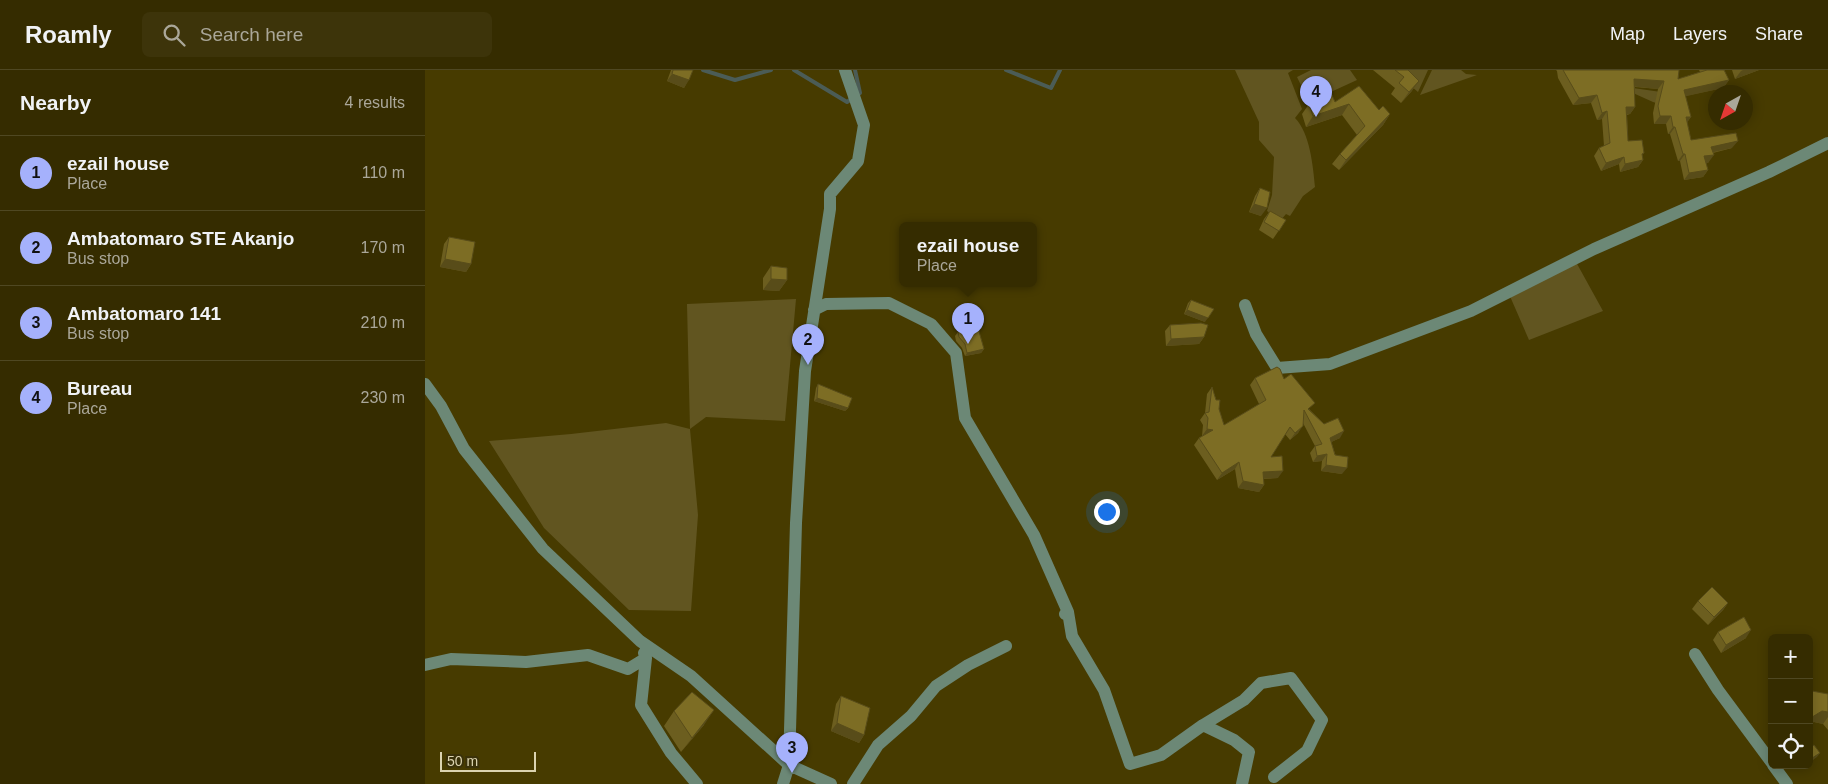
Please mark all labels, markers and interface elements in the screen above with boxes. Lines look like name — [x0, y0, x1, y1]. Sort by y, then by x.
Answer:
search box — [142, 12, 492, 57]
text: Roamly — [25, 21, 112, 48]
icon: search — [160, 21, 188, 49]
text: Search here — [200, 24, 303, 45]
text: Map — [1610, 24, 1645, 44]
text: Layers — [1673, 24, 1727, 44]
text: Share — [1755, 24, 1803, 44]
pin: 4 — [1300, 76, 1332, 117]
north arrow — [1708, 85, 1753, 130]
text: Nearby — [20, 91, 91, 114]
text: 4 results — [345, 94, 405, 111]
text: ezail house — [67, 153, 169, 174]
text: 1 — [32, 164, 40, 181]
text: 110 m — [362, 164, 405, 181]
text: Place — [67, 175, 107, 192]
popup — [899, 222, 1037, 287]
text: Ambatomaro STE Akanjo — [67, 228, 294, 249]
text: ezail house — [917, 235, 1019, 256]
text: 2 — [32, 239, 40, 256]
text: 170 m — [361, 239, 405, 256]
text: Bus stop — [67, 250, 129, 267]
text: Place — [917, 257, 957, 274]
text: Ambatomaro 141 — [67, 303, 221, 324]
pin: 1 — [952, 303, 984, 344]
text: 3 — [32, 314, 40, 331]
text: 210 m — [361, 314, 405, 331]
pin: 2 — [792, 324, 824, 365]
text: Bus stop — [67, 325, 129, 342]
text: Bureau — [67, 378, 132, 399]
text: 4 — [32, 389, 40, 406]
text: 230 m — [361, 389, 405, 406]
text: Place — [67, 400, 107, 417]
your location — [1094, 499, 1120, 525]
map controls — [1768, 634, 1813, 769]
button: + — [1768, 634, 1813, 679]
button: − — [1768, 679, 1813, 724]
button: locate — [1768, 724, 1813, 769]
pin: 3 — [776, 732, 808, 773]
scale bar — [440, 749, 536, 772]
text: 50 m — [447, 753, 478, 769]

